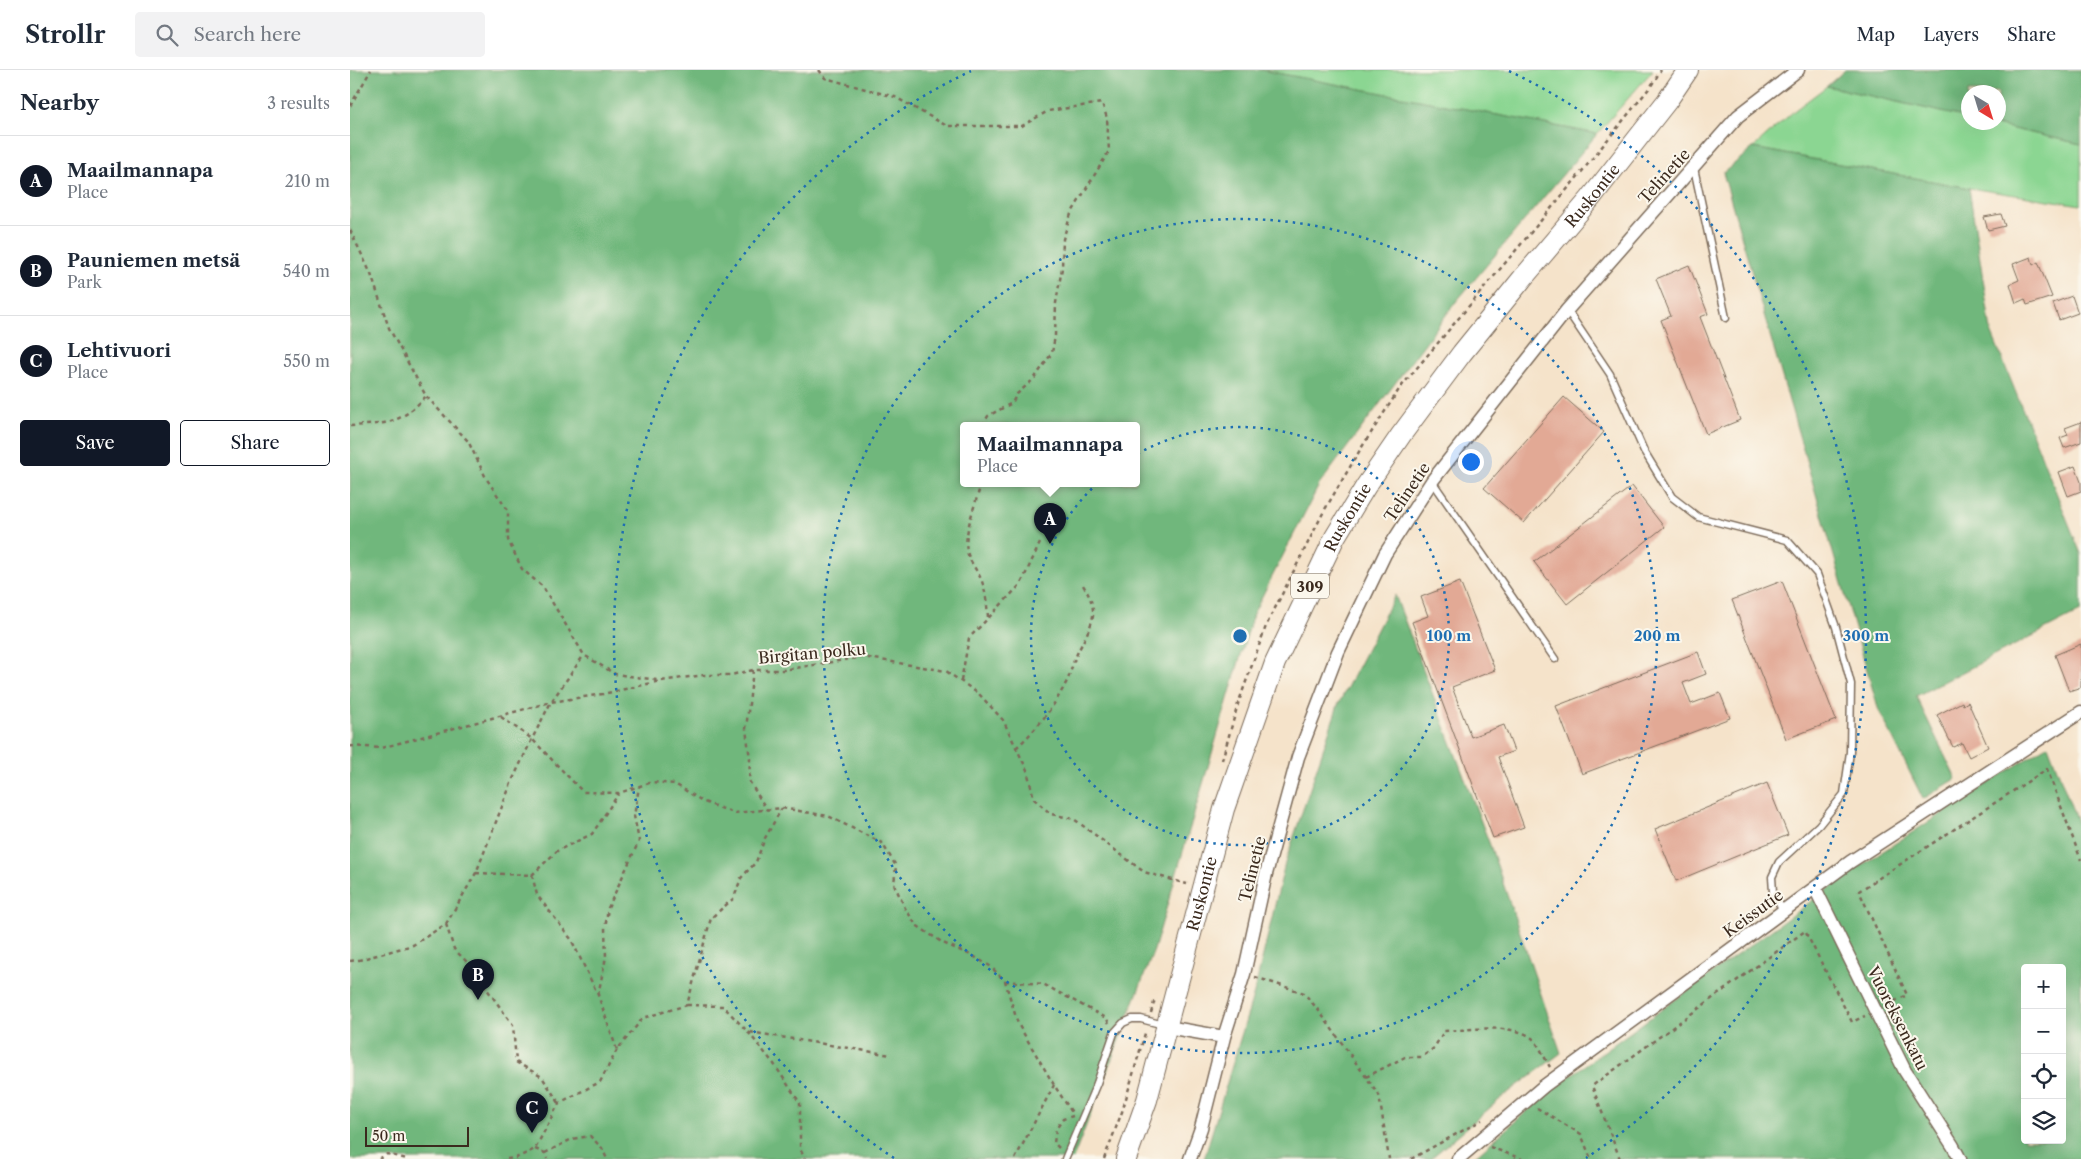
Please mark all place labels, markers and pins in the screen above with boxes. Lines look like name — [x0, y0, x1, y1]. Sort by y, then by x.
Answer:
pin: A — [1034, 503, 1066, 544]
centre of rings — [1231, 627, 1249, 645]
pin: B — [462, 959, 494, 1000]
pin: C — [516, 1092, 548, 1133]

